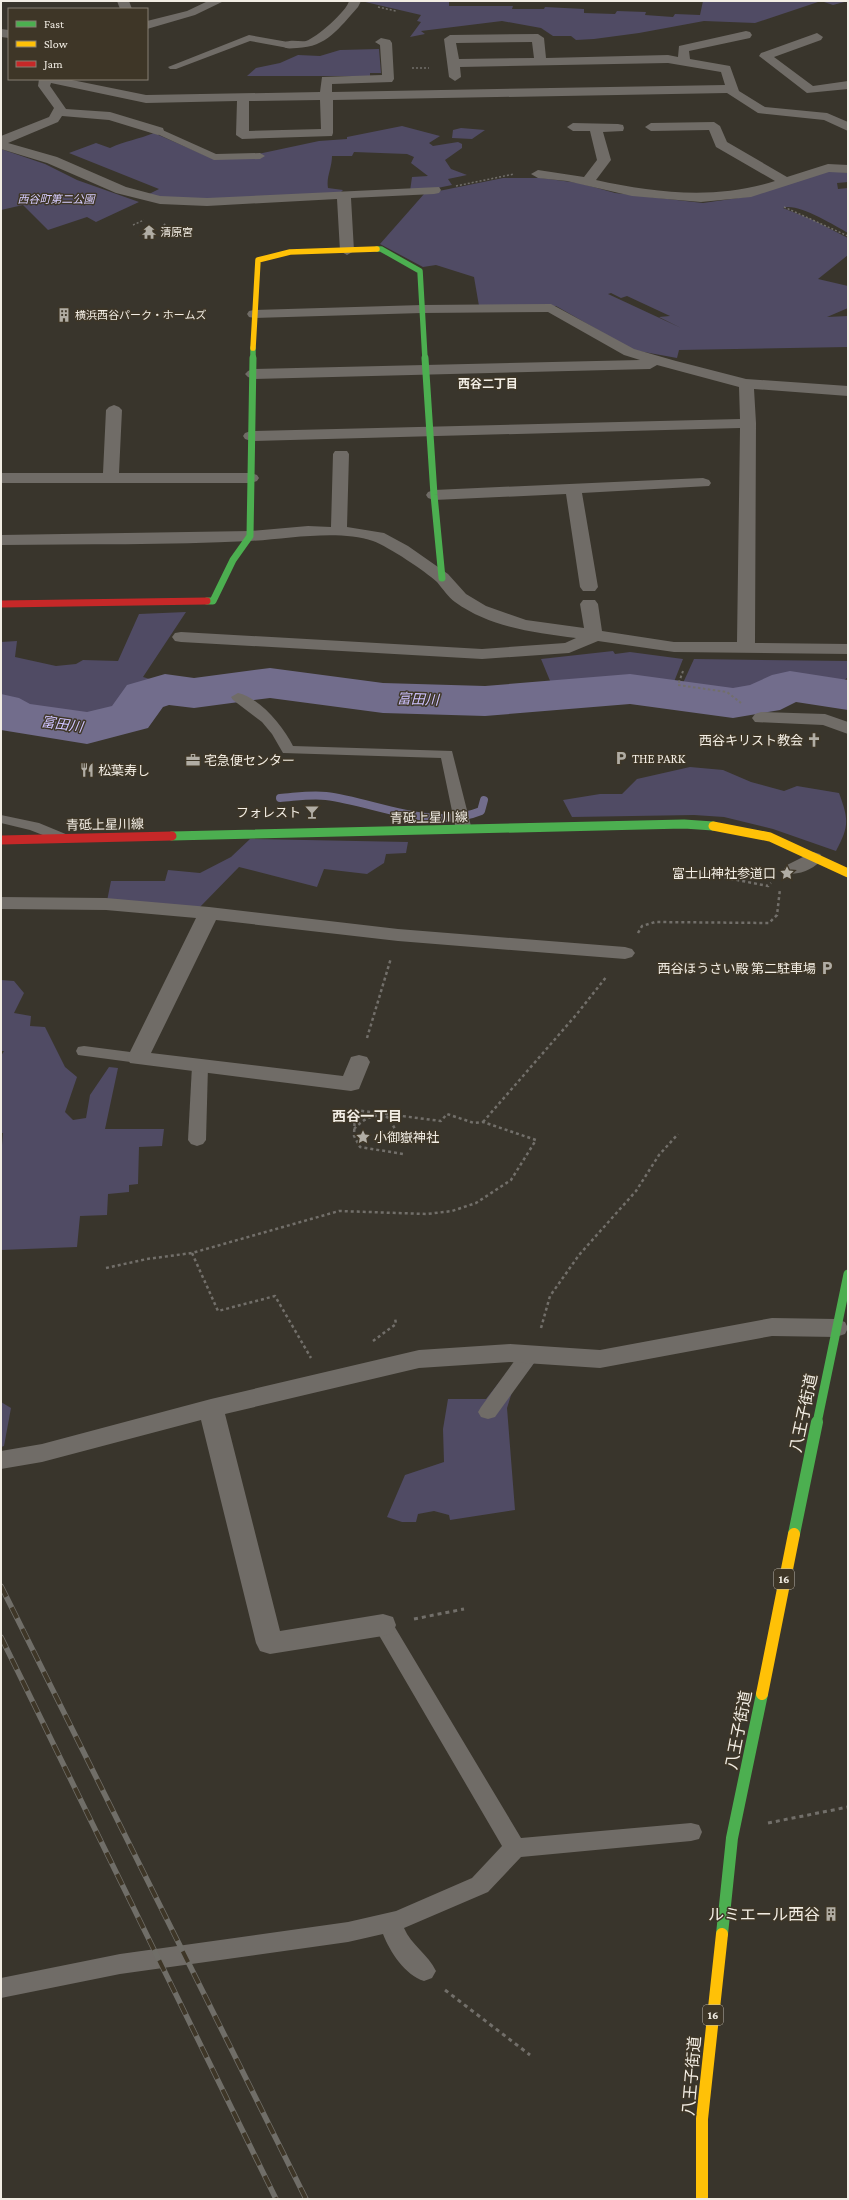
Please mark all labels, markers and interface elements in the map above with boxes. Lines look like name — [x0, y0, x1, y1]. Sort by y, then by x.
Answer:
legend — [8, 8, 148, 80]
text: Fast — [44, 17, 65, 31]
text: Slow — [44, 37, 68, 51]
text: Jam — [43, 57, 63, 71]
park label: 西谷町第二公園 — [18, 193, 96, 205]
temple icon: 清原宮 — [141, 224, 157, 240]
place label: 清原宮 — [160, 226, 193, 238]
building icon: 横浜西谷パーク・ホームズ — [56, 307, 72, 323]
place label: 横浜西谷パーク・ホームズ — [75, 309, 206, 321]
district label: 西谷二丁目 — [458, 377, 518, 391]
water label: 富田川 — [397, 690, 441, 708]
water label: 富田川 — [40, 713, 86, 735]
church icon: 西谷キリスト教会 — [806, 732, 822, 748]
place label: 西谷キリスト教会 — [699, 733, 803, 748]
parking icon: THE PARK — [613, 750, 629, 766]
place label: THE PARK — [632, 751, 686, 766]
office icon: 宅急便センター — [185, 752, 201, 768]
place label: 宅急便センター — [204, 753, 295, 768]
restaurant icon: 松葉寿し — [79, 762, 95, 778]
place label: 松葉寿し — [98, 763, 150, 778]
bar icon: フォレスト — [304, 804, 320, 820]
place label: フォレスト — [236, 805, 301, 820]
street label: 青砥上星川線 — [390, 809, 468, 826]
street label: 青砥上星川線 — [66, 816, 144, 833]
place icon: 富士山神社参道口 — [779, 865, 795, 881]
place label: 富士山神社参道口 — [672, 866, 776, 881]
parking icon: 西谷ほうさい殿 第二駐車場 — [819, 960, 835, 976]
place label: 西谷ほうさい殿 第二駐車場 — [658, 961, 816, 976]
district label: 西谷一丁目 — [332, 1108, 402, 1124]
place icon: 小御嶽神社 — [355, 1129, 371, 1145]
place label: 小御嶽神社 — [374, 1130, 439, 1145]
street label: 八王子街道 — [787, 1372, 820, 1454]
road number: 16 — [774, 1569, 794, 1589]
street label: 八王子街道 — [723, 1689, 754, 1771]
place label: ルミエール西谷 — [708, 1906, 820, 1923]
building icon: ルミエール西谷 — [823, 1906, 839, 1922]
road number: 16 — [703, 2005, 723, 2025]
street label: 八王子街道 — [680, 2035, 703, 2117]

